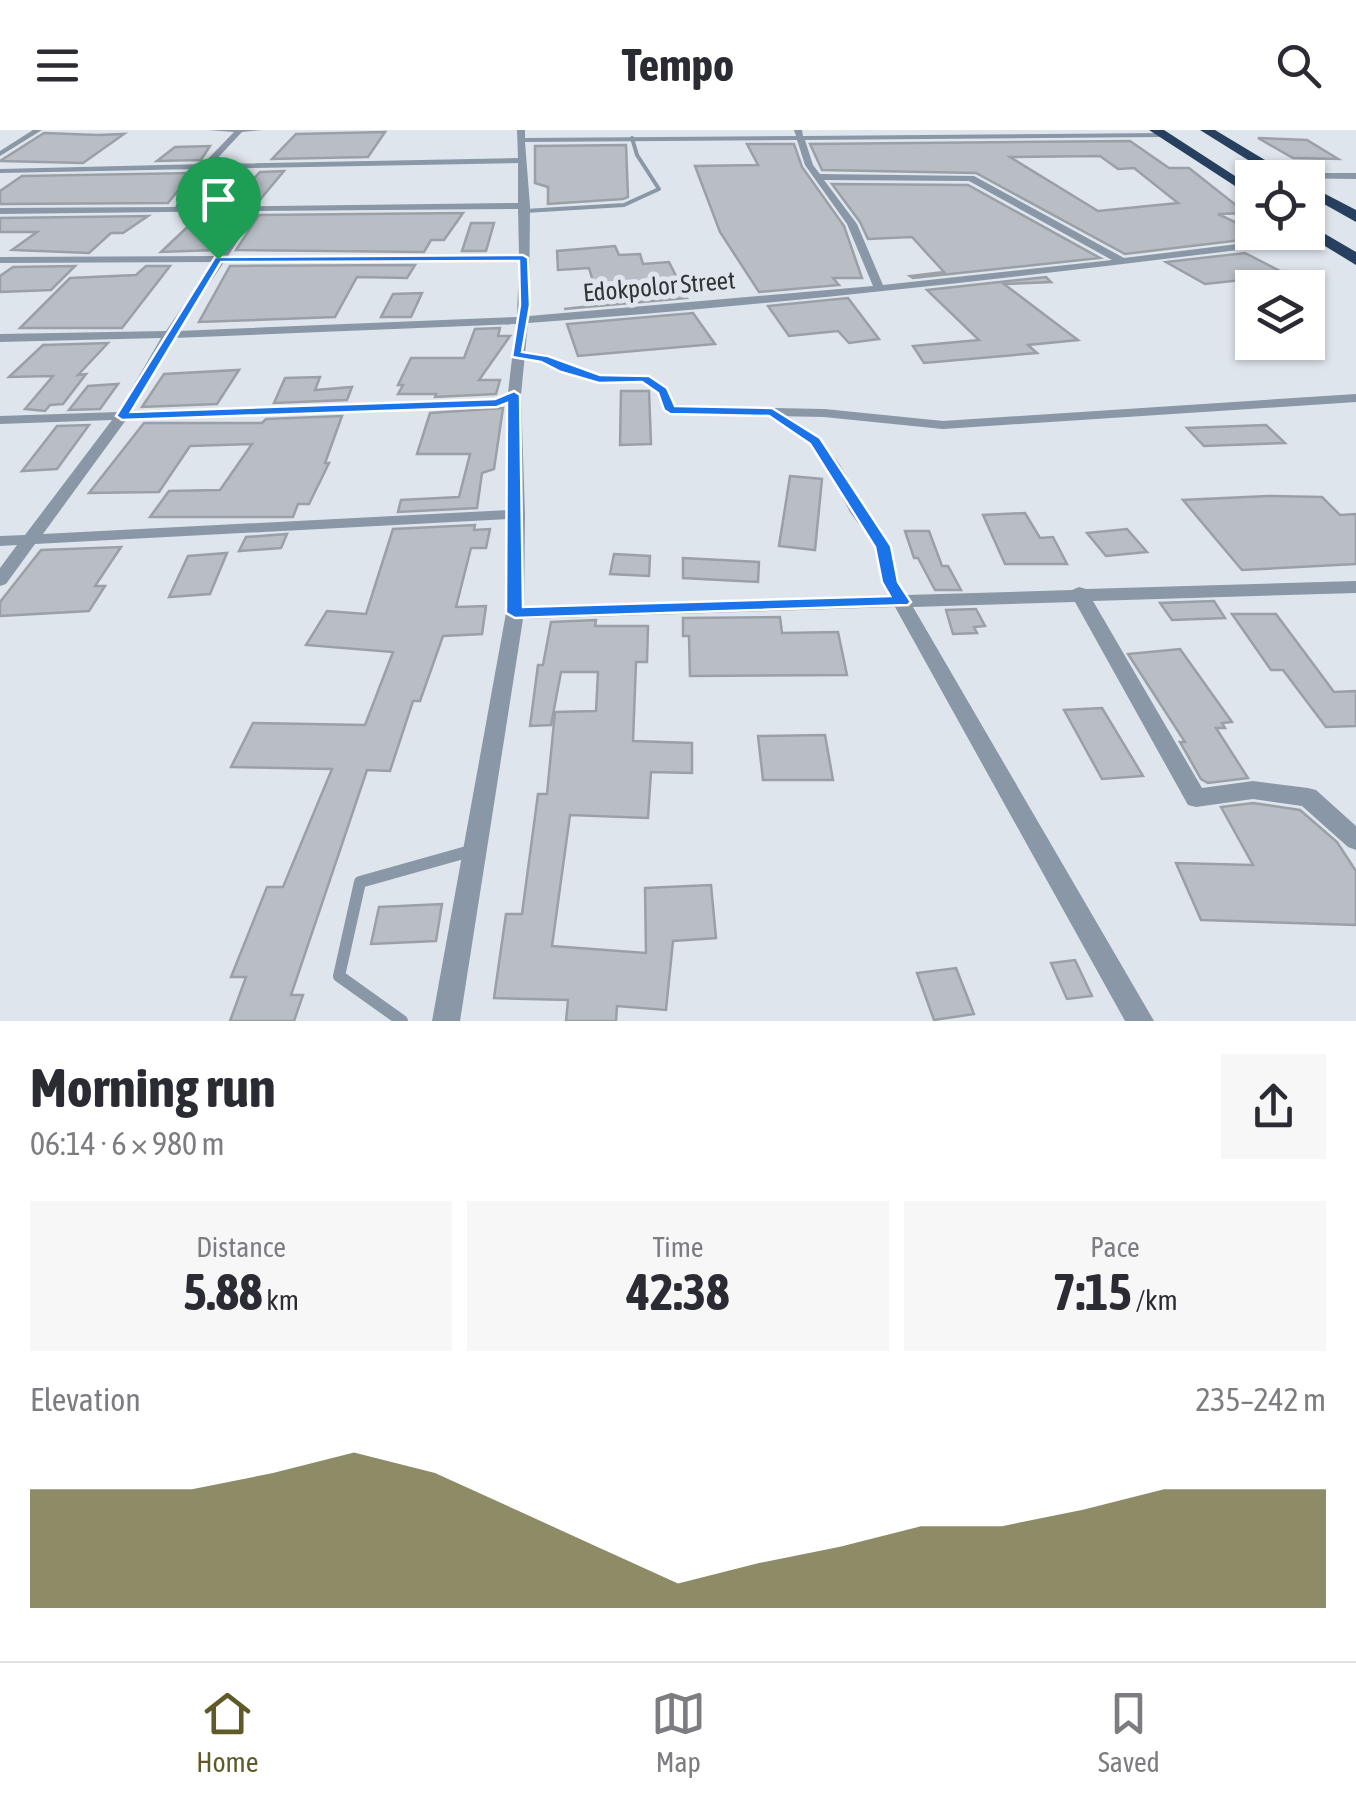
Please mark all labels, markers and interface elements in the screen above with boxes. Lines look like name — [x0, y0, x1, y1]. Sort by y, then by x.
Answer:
icon: menu — [30, 38, 85, 93]
icon: search — [1271, 38, 1326, 93]
text: Tempo — [622, 39, 734, 91]
pin — [176, 157, 261, 260]
map controls — [1235, 160, 1325, 360]
button: locate — [1235, 160, 1325, 250]
icon: arrive — [191, 172, 246, 227]
street label: Edokpolor Street — [582, 265, 736, 307]
button: layers — [1235, 270, 1325, 360]
button: share — [1221, 1054, 1326, 1159]
text: Morning run — [30, 1056, 276, 1119]
text: 06:14 · 6 × 980 m — [30, 1125, 224, 1162]
text: Distance — [196, 1231, 286, 1263]
text: Time — [652, 1231, 704, 1263]
text: Pace — [1090, 1231, 1140, 1263]
text: 5.88 — [183, 1263, 263, 1321]
text: 42:38 — [627, 1263, 729, 1321]
text: 7:15 — [1052, 1263, 1132, 1321]
text: km — [263, 1284, 299, 1316]
text: /km — [1132, 1284, 1178, 1316]
text: Elevation — [30, 1381, 141, 1418]
text: 235–242 m — [1196, 1381, 1326, 1418]
tab: Home — [196, 1686, 258, 1778]
tab: Map — [651, 1686, 706, 1778]
tab: Saved — [1098, 1686, 1160, 1778]

